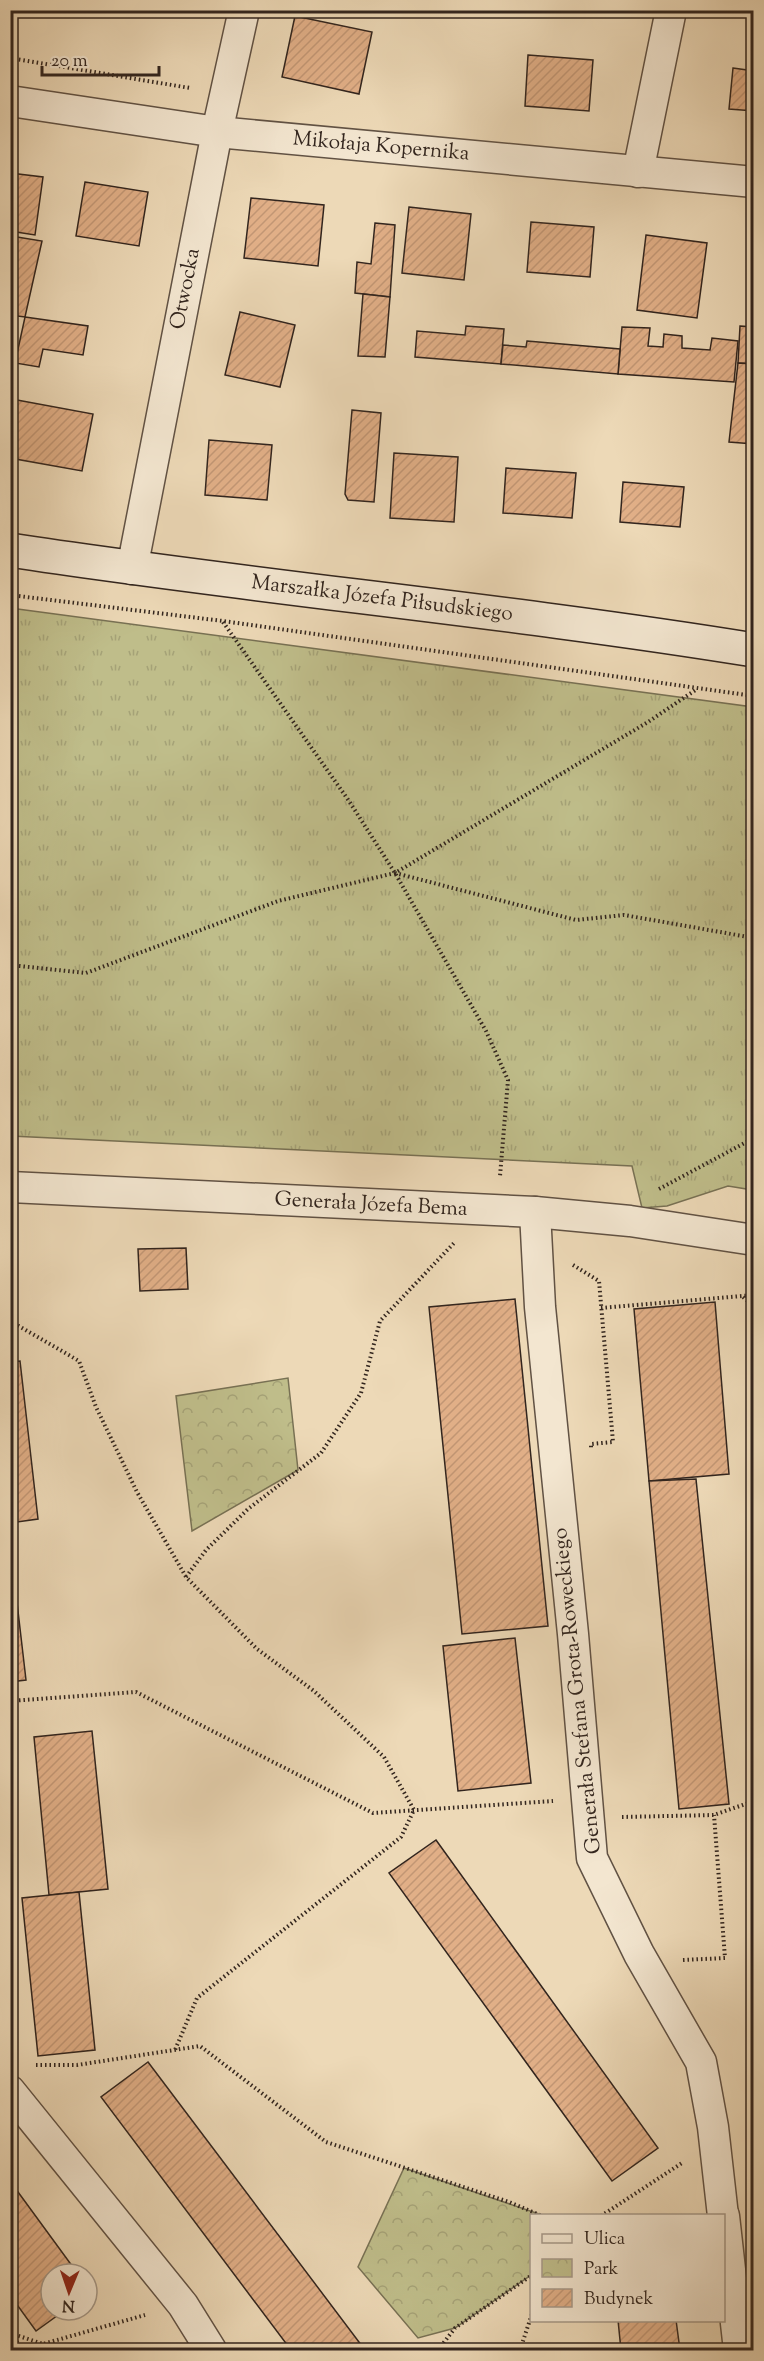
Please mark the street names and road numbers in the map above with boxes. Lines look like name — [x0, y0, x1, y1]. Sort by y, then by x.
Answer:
street label: Mikołaja Kopernika — [291, 124, 471, 170]
street label: Otwocka — [163, 245, 209, 332]
street label: Marszałka Józefa Piłsudskiego — [249, 568, 515, 630]
street label: Generała Józefa Bema — [274, 1185, 469, 1225]
street label: Generała Stefana Grota-Roweckiego — [546, 1526, 610, 1856]

